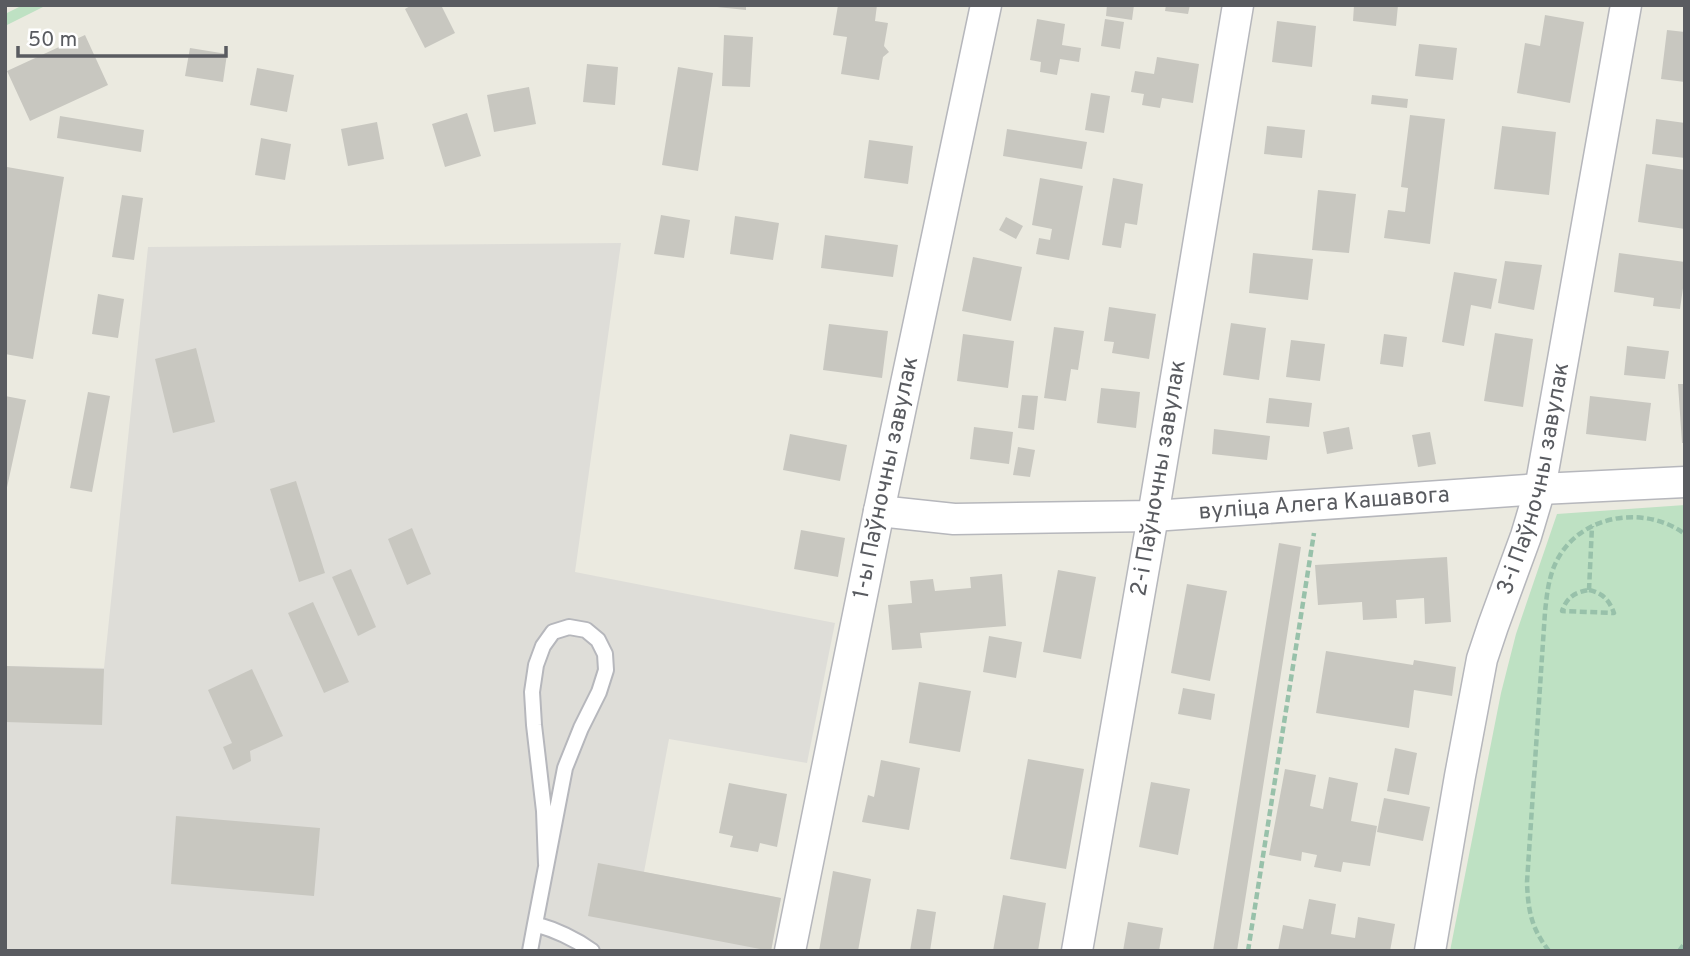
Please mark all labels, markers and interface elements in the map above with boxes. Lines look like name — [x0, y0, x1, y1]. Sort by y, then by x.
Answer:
scale bar — [18, 14, 226, 58]
text: 50 m — [28, 27, 77, 54]
street label: 1-ы Паўночны завулак — [847, 354, 926, 601]
street label: 2-і Паўночны завулак — [1125, 358, 1193, 599]
street label: 3-і Паўночны завулак — [1491, 360, 1577, 599]
street label: вуліца Алега Кашавога — [1198, 481, 1451, 527]

